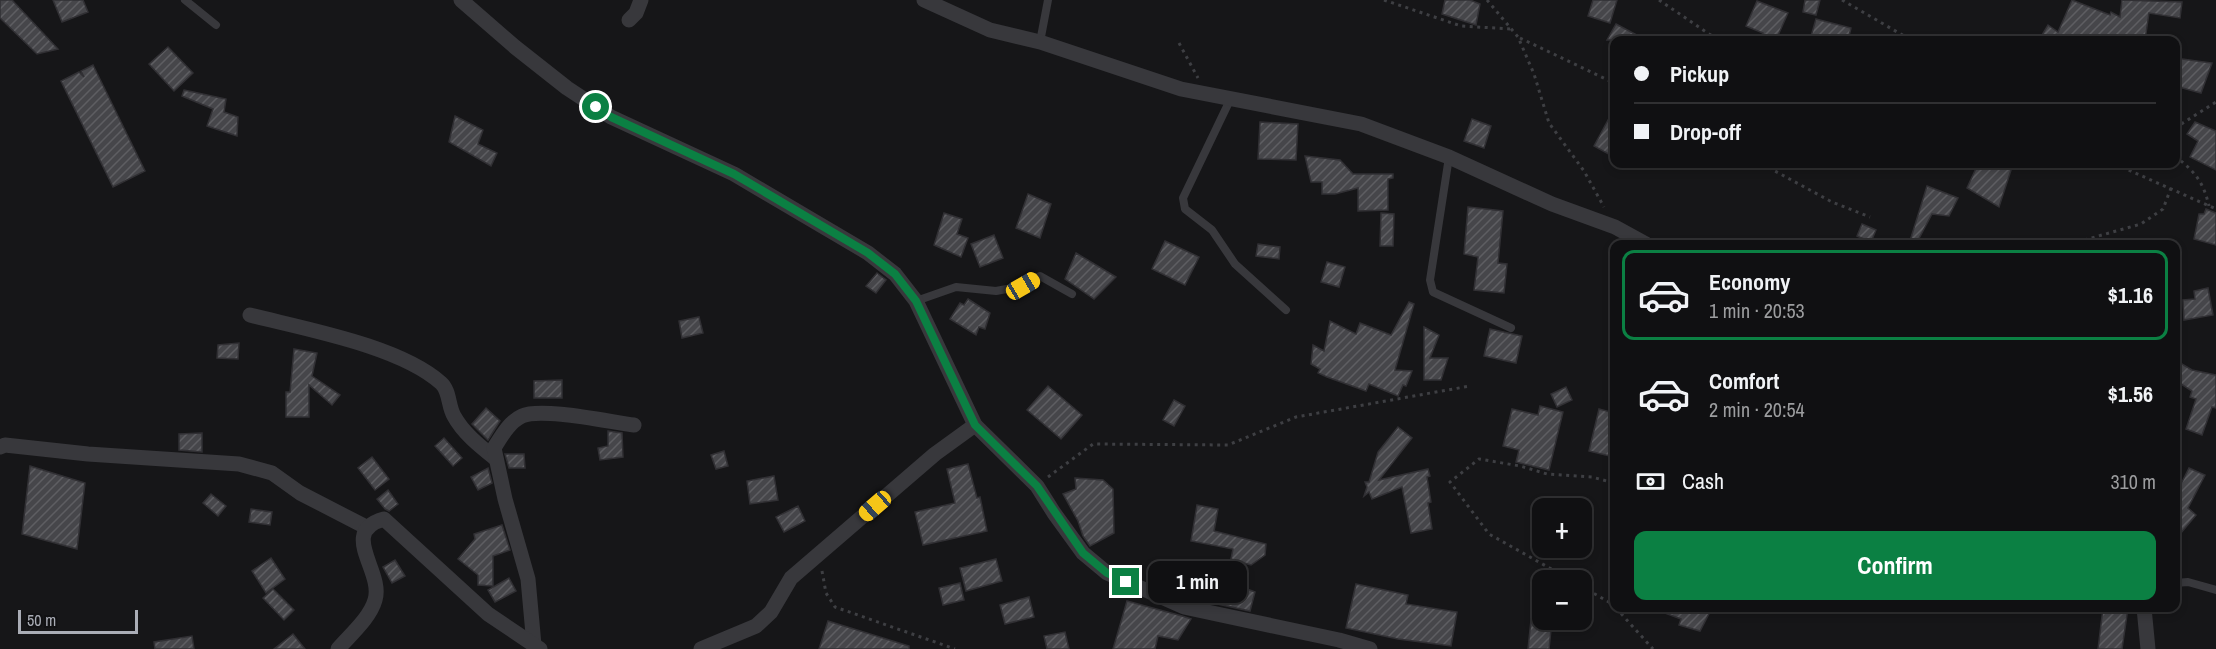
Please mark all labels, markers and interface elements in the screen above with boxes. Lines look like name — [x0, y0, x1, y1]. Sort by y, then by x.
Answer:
text: Pickup — [1670, 59, 1729, 89]
route start — [582, 93, 609, 120]
text: Drop-off — [1670, 117, 1741, 147]
text: Economy — [1709, 267, 1790, 297]
icon: car — [1637, 268, 1691, 322]
car — [1003, 269, 1043, 303]
text: $1.16 — [2108, 280, 2153, 310]
text: 1 min · 20:53 — [1709, 297, 1805, 324]
text: Comfort — [1709, 366, 1779, 396]
icon: car — [1637, 367, 1691, 421]
text: $1.56 — [2108, 379, 2153, 409]
text: 2 min · 20:54 — [1709, 396, 1805, 423]
icon: cash — [1634, 465, 1667, 498]
text: Cash — [1682, 466, 1724, 496]
text: 310 m — [2110, 468, 2156, 495]
car — [856, 487, 894, 525]
map controls — [1532, 498, 1592, 630]
button: + — [1532, 498, 1592, 558]
button: Confirm — [1634, 531, 2156, 600]
callout: 1 min — [1147, 561, 1246, 603]
route end — [1112, 568, 1139, 595]
text: 1 min — [1176, 568, 1219, 595]
button: − — [1532, 570, 1592, 630]
scale bar — [18, 607, 138, 634]
text: 50 m — [27, 609, 56, 631]

